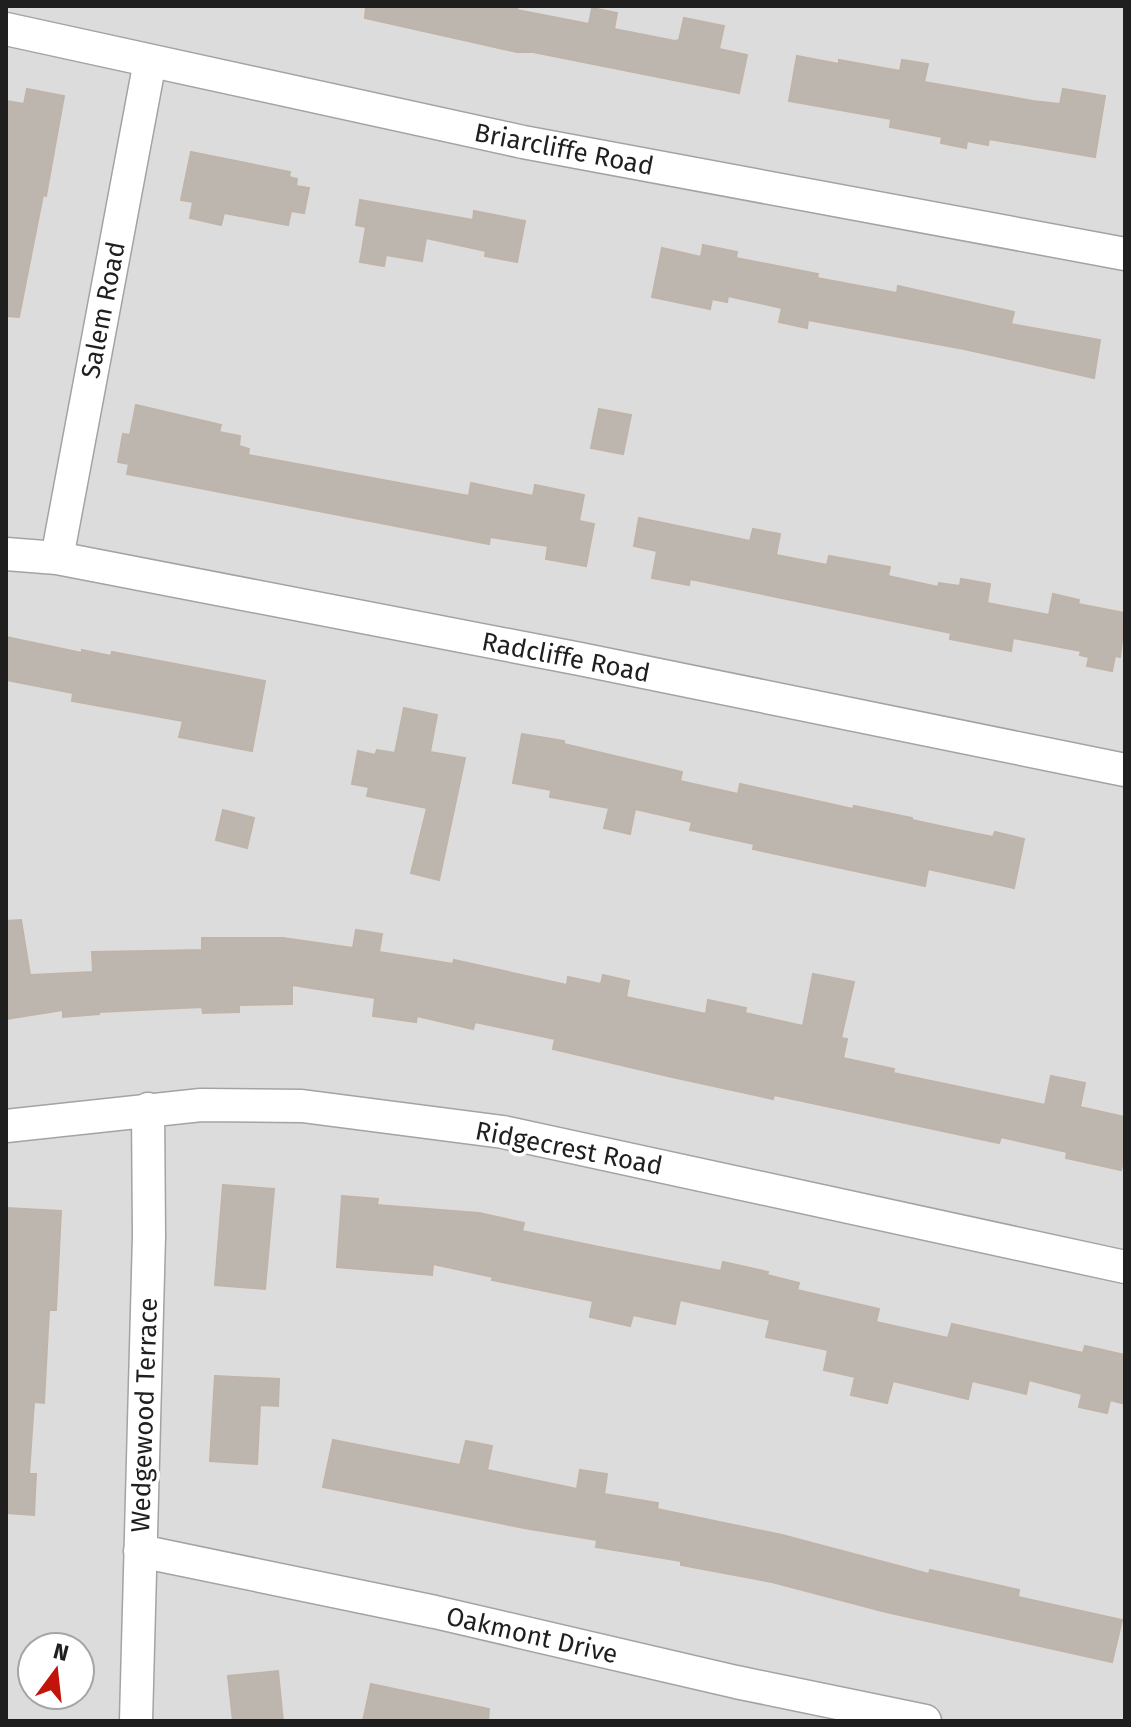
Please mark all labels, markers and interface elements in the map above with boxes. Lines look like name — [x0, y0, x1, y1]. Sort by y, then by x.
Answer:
street label: Briarcliffe Road — [472, 117, 656, 182]
street label: Salem Road — [75, 239, 132, 381]
street label: Radcliffe Road — [479, 626, 653, 689]
street label: Ridgecrest Road — [473, 1115, 665, 1182]
street label: Wedgewood Terrace — [125, 1297, 164, 1533]
street label: Oakmont Drive — [443, 1601, 621, 1670]
north arrow — [16, 1631, 96, 1711]
text: N — [51, 1637, 72, 1667]

